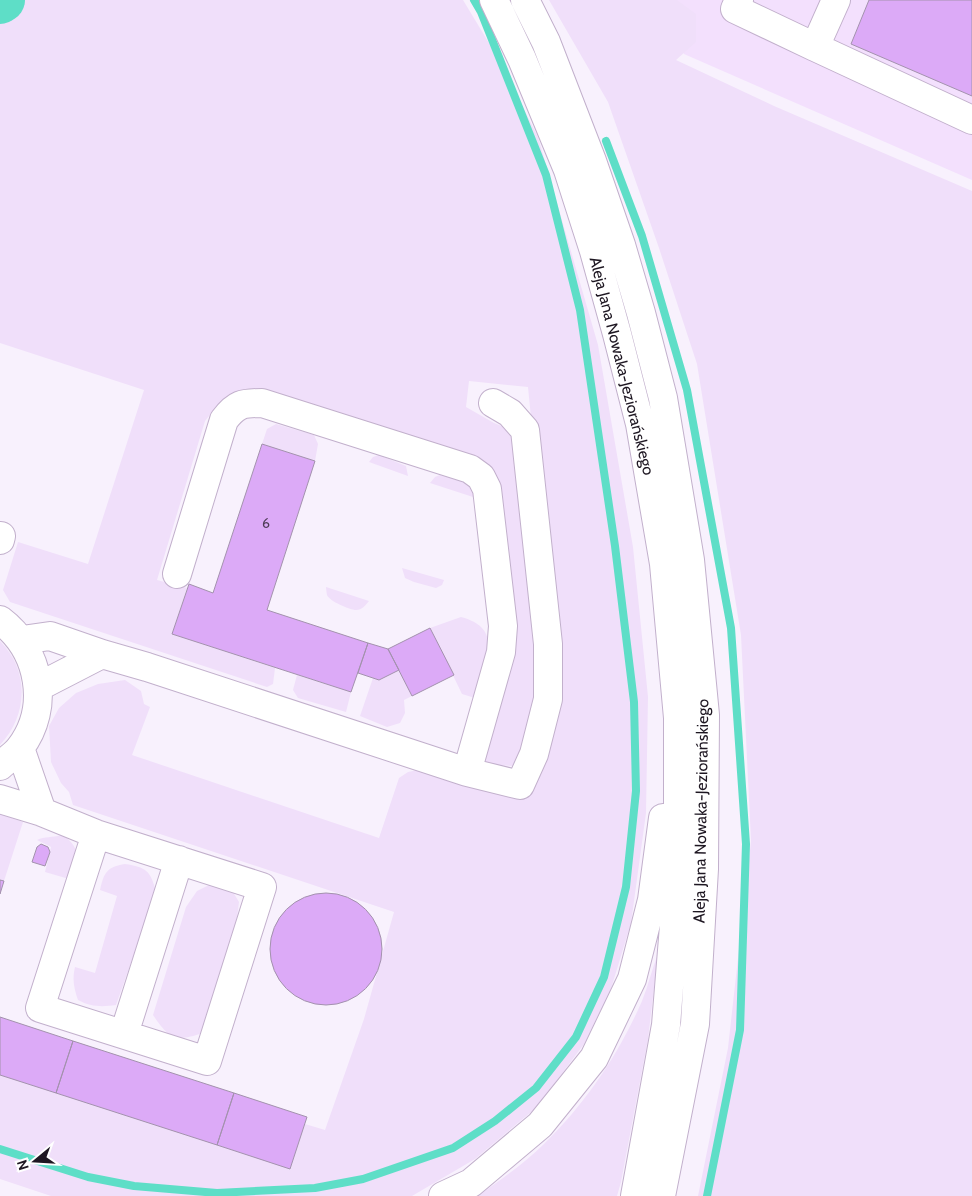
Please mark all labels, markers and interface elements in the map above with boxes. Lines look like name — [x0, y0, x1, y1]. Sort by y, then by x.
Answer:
street label: Aleja Jana Nowaka-Jeziorańskiego — [586, 255, 658, 477]
house number: 6 — [262, 514, 270, 532]
street label: Aleja Jana Nowaka-Jeziorańskiego — [690, 699, 712, 923]
north arrow — [10, 1136, 60, 1186]
text: N — [13, 1158, 33, 1173]

